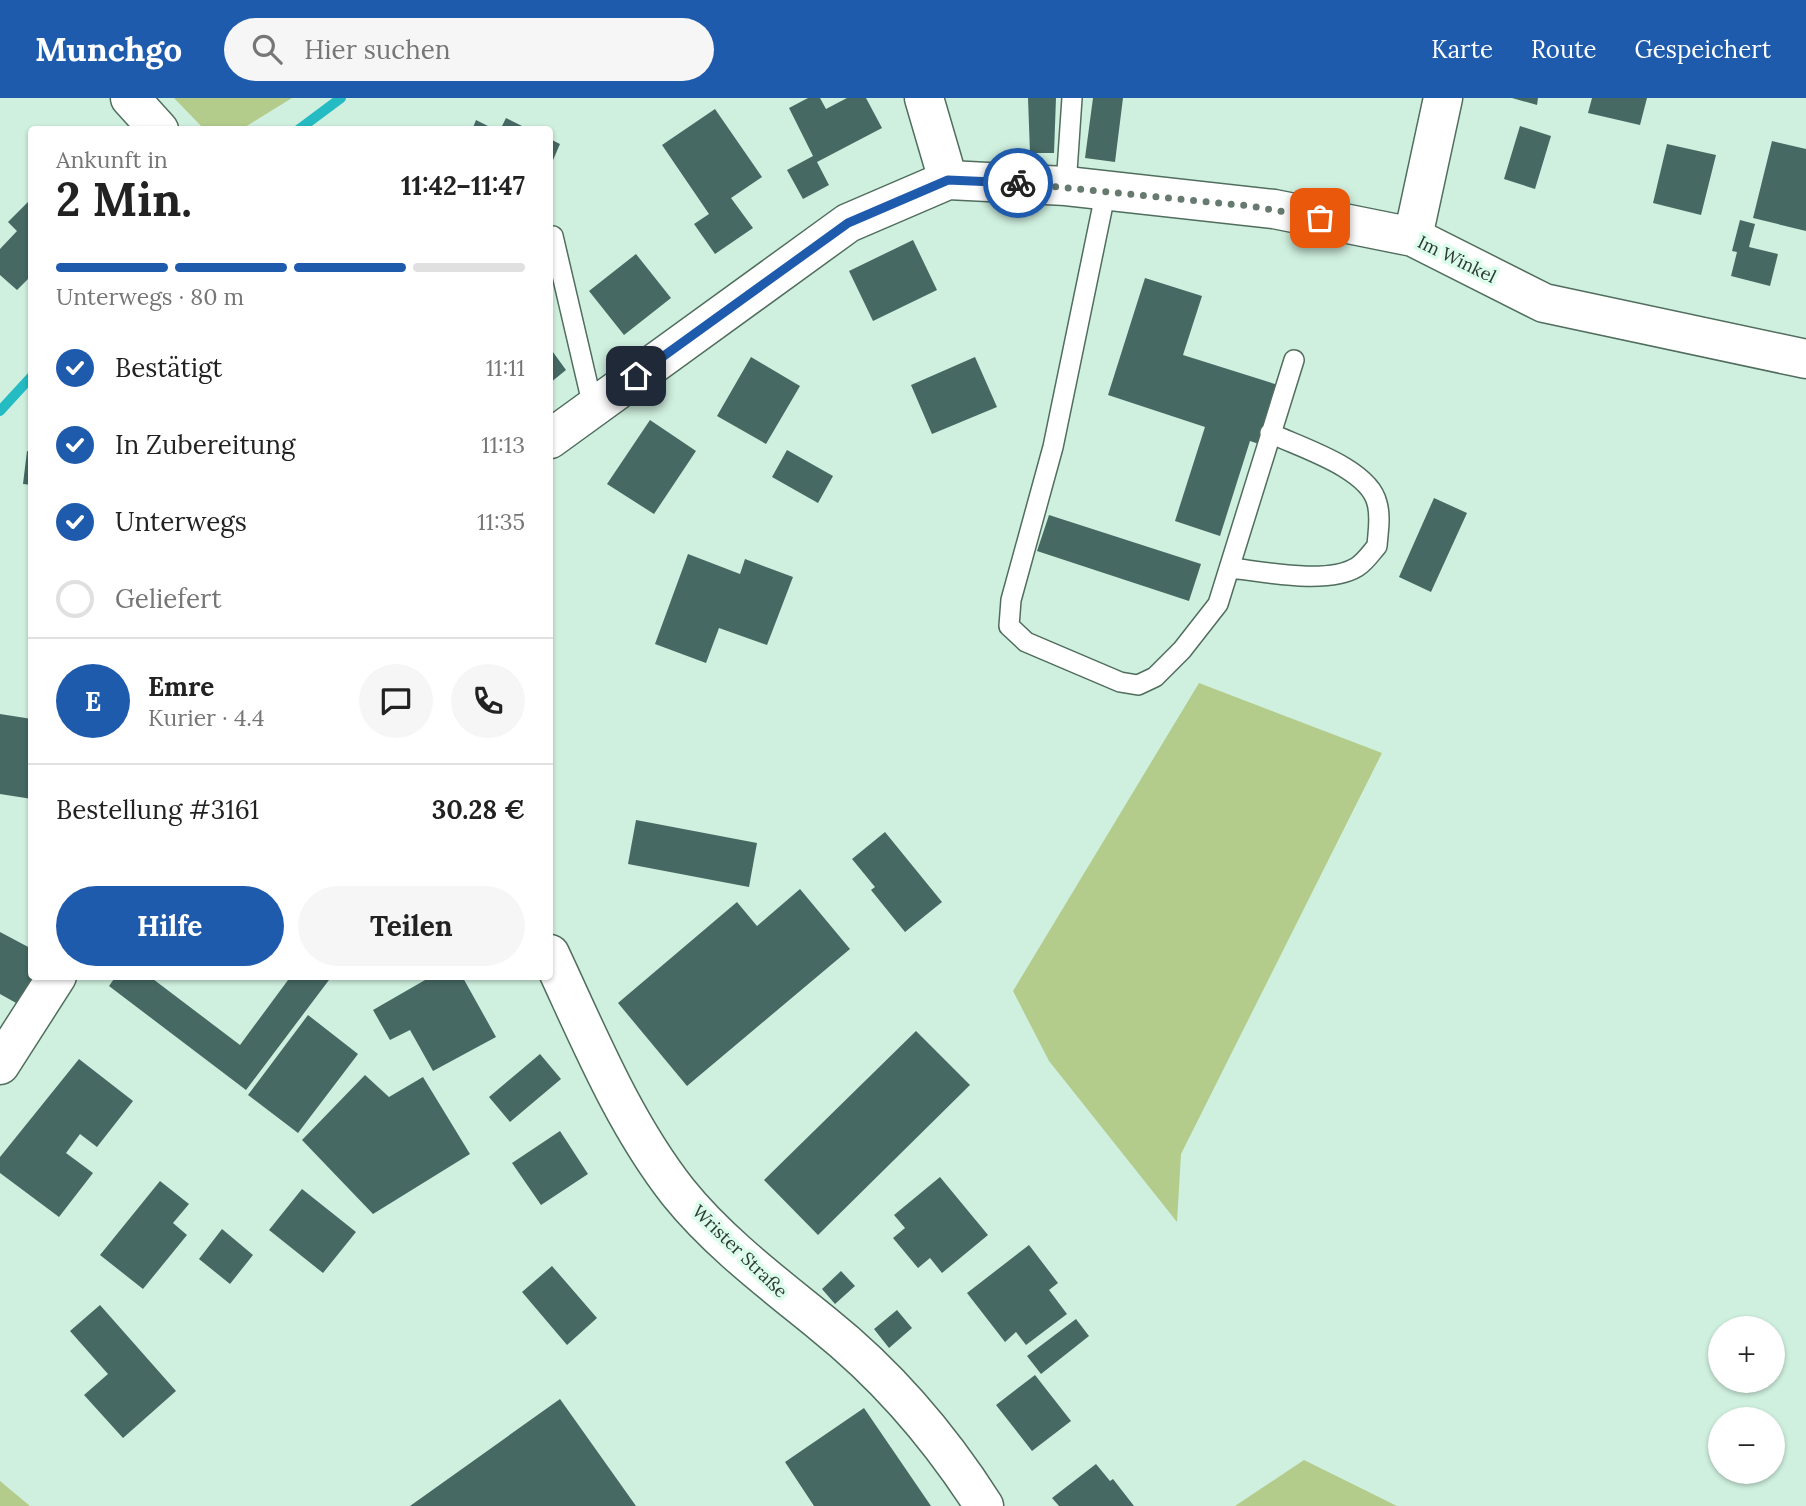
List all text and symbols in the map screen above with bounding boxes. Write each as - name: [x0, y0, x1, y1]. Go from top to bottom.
- search box: [224, 18, 714, 81]
- text: Munchgo: [35, 28, 182, 70]
- icon: search: [248, 30, 286, 68]
- text: Hier suchen: [304, 33, 451, 66]
- text: Karte: [1431, 34, 1493, 65]
- text: Route: [1531, 34, 1597, 65]
- text: Gespeichert: [1635, 34, 1771, 65]
- text: Ankunft in: [56, 145, 168, 174]
- courier: [983, 148, 1053, 218]
- icon: bike: [999, 164, 1037, 202]
- text: 11:42–11:47: [401, 169, 525, 202]
- text: 2 Min.: [56, 170, 192, 229]
- pin: [1290, 188, 1350, 248]
- icon: bag: [1301, 199, 1339, 237]
- street label: Im Winkel: [1414, 230, 1500, 288]
- text: Unterwegs · 80 m: [56, 282, 244, 311]
- pin: [606, 346, 666, 406]
- icon: check: [56, 349, 94, 387]
- text: Bestätigt: [115, 351, 222, 384]
- text: 11:11: [486, 353, 525, 382]
- icon: home: [617, 357, 655, 395]
- icon: check: [56, 426, 94, 464]
- text: In Zubereitung: [115, 428, 295, 461]
- text: 11:13: [481, 430, 525, 459]
- icon: check: [56, 503, 94, 541]
- text: Unterwegs: [115, 505, 247, 538]
- text: 11:35: [477, 507, 525, 536]
- text: Geliefert: [115, 582, 222, 615]
- button: chat: [359, 664, 433, 738]
- button: phone: [451, 664, 525, 738]
- text: Emre: [148, 670, 214, 703]
- text: E: [85, 685, 101, 718]
- text: Kurier · 4.4: [148, 703, 265, 732]
- text: Bestellung #3161: [56, 793, 259, 826]
- text: 30.28 €: [432, 793, 525, 826]
- button: Hilfe: [56, 886, 284, 966]
- button: Teilen: [298, 886, 525, 966]
- street label: Wrister Straße: [687, 1200, 793, 1302]
- map controls: [1708, 1316, 1785, 1484]
- button: +: [1708, 1316, 1785, 1393]
- button: −: [1708, 1407, 1785, 1484]

